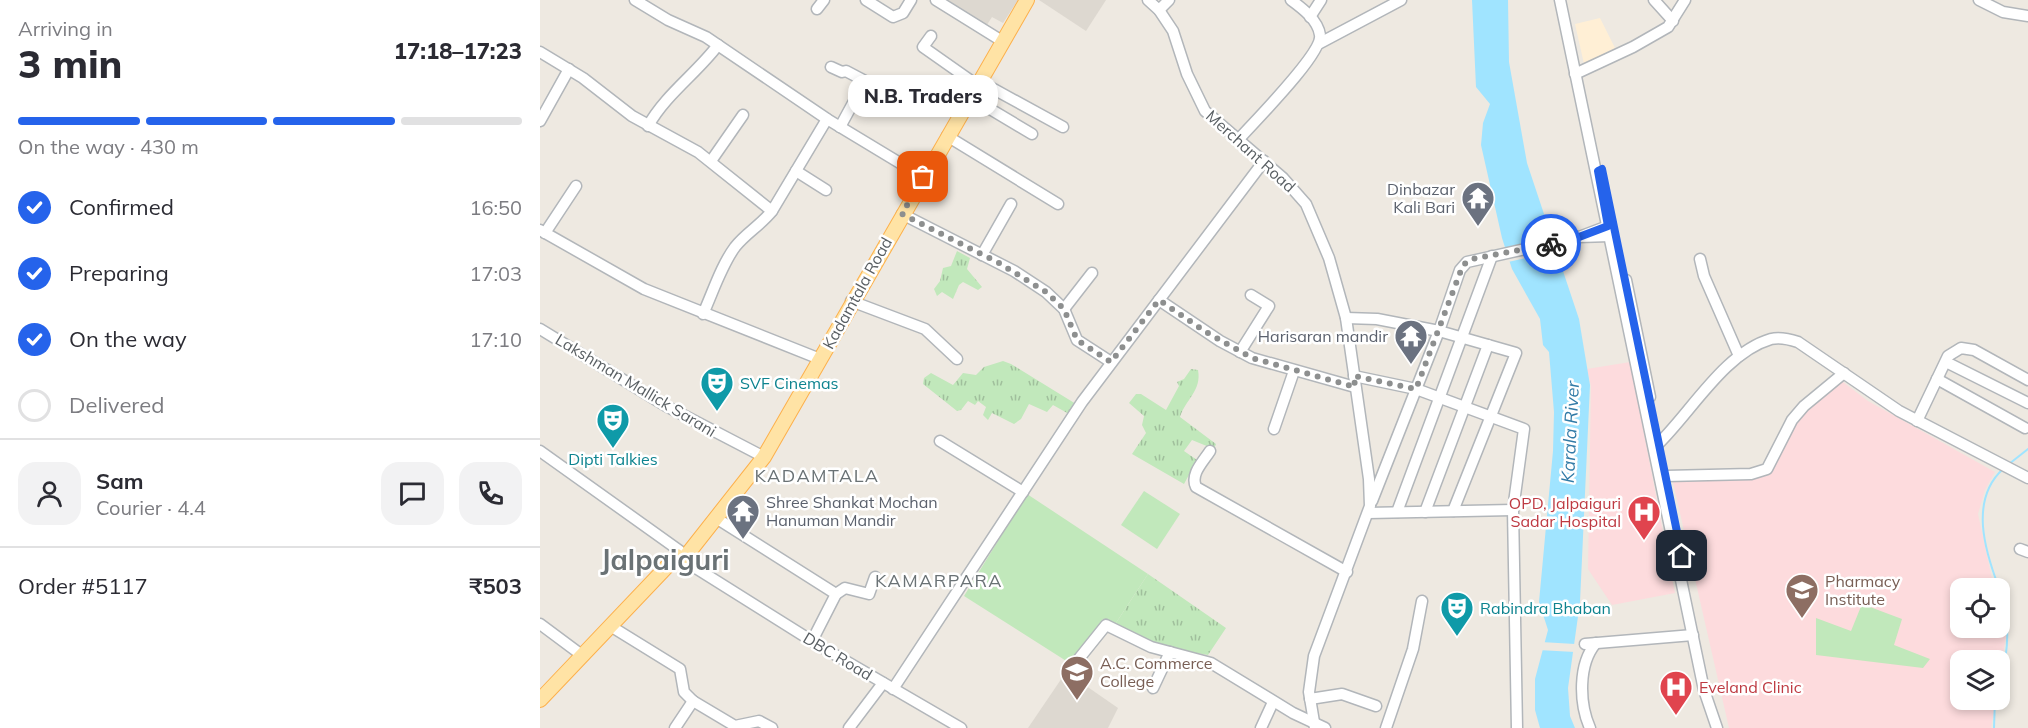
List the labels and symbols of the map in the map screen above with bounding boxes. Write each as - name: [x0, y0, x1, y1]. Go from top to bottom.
- callout: N.B. Traders: [848, 75, 998, 117]
- street label: Merchant Road: [1202, 106, 1300, 196]
- pin: [897, 151, 948, 202]
- place label: Dinbazar Kali Bari: [1387, 179, 1455, 217]
- temple icon: Dinbazar Kali Bari: [1460, 180, 1496, 227]
- courier: [1521, 214, 1581, 274]
- street label: Kadamtala Road: [818, 233, 896, 353]
- temple icon: Harisaran mandir: [1393, 318, 1429, 365]
- place label: Harisaran mandir: [1258, 326, 1388, 346]
- street label: Lakshman Mallick Sarani: [552, 329, 720, 441]
- theatre icon: SVF Cinemas: [699, 365, 735, 412]
- place label: SVF Cinemas: [740, 373, 839, 393]
- water label: Karala River: [1556, 379, 1584, 483]
- theatre icon: Dipti Talkies: [595, 402, 631, 449]
- place label: Dipti Talkies: [568, 449, 658, 469]
- district label: KADAMTALA: [755, 464, 879, 487]
- place label: Shree Shankat Mochan Hanuman Mandir: [766, 492, 938, 530]
- temple icon: Shree Shankat Mochan Hanuman Mandir: [725, 493, 761, 540]
- place label: OPD, Jalpaiguri Sadar Hospital: [1509, 493, 1621, 531]
- hospital icon: OPD, Jalpaiguri Sadar Hospital: [1626, 494, 1662, 541]
- pin: [1656, 530, 1707, 581]
- district label: Jalpaiguri: [600, 542, 730, 577]
- district label: KAMARPARA: [875, 569, 1003, 592]
- place label: Pharmacy Institute: [1825, 571, 1901, 609]
- school or university icon: Pharmacy Institute: [1784, 572, 1820, 619]
- theatre icon: Rabindra Bhaban: [1439, 590, 1475, 637]
- place label: Rabindra Bhaban: [1480, 598, 1611, 618]
- street label: DBC Road: [800, 628, 876, 684]
- place label: A.C. Commerce College: [1100, 653, 1213, 691]
- school or university icon: A.C. Commerce College: [1059, 654, 1095, 701]
- hospital icon: Eveland Clinic: [1658, 669, 1694, 716]
- place label: Eveland Clinic: [1699, 677, 1802, 697]

